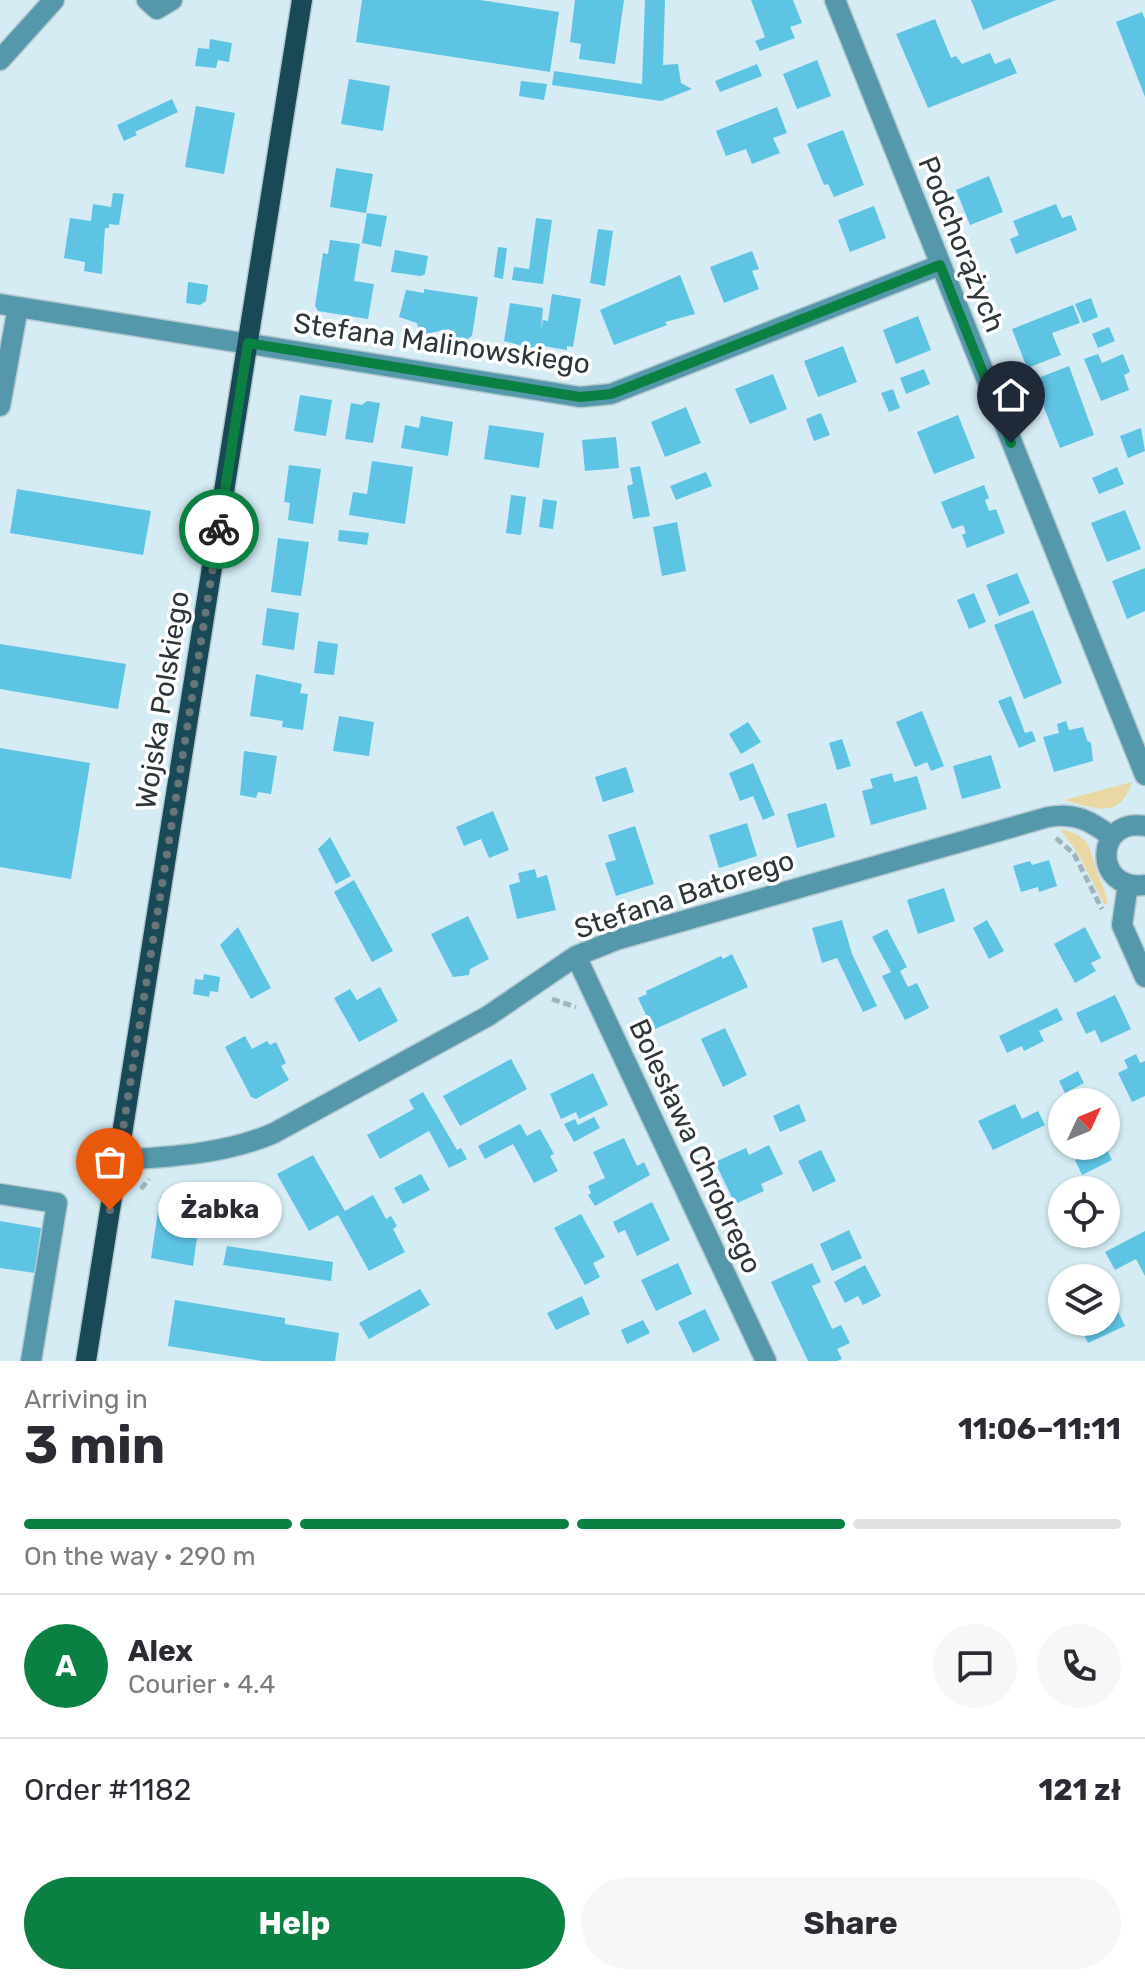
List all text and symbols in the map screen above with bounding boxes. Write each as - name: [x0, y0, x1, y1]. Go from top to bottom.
- street label: Podchorążych: [911, 151, 1012, 337]
- street label: Stefana Malinowskiego: [291, 306, 592, 381]
- pin: [977, 361, 1045, 443]
- icon: home: [989, 373, 1033, 417]
- courier: [179, 489, 259, 569]
- icon: bike: [197, 507, 241, 551]
- street label: Wojska Polskiego: [129, 589, 196, 812]
- street label: Stefana Batorego: [570, 843, 798, 946]
- street label: Bolesława Chrobrego: [622, 1014, 769, 1279]
- north arrow: [1048, 1088, 1120, 1160]
- map controls: [1048, 1088, 1120, 1336]
- pin: [76, 1128, 144, 1210]
- icon: bag: [88, 1140, 132, 1184]
- button: locate: [1048, 1176, 1120, 1248]
- callout: Żabka: [158, 1182, 282, 1238]
- text: Żabka: [181, 1194, 259, 1225]
- button: layers: [1048, 1264, 1120, 1336]
- text: Arriving in: [24, 1384, 148, 1415]
- text: 11:06–11:11: [958, 1411, 1121, 1447]
- text: 3 min: [24, 1414, 165, 1476]
- text: On the way · 290 m: [24, 1541, 256, 1572]
- button: chat: [933, 1624, 1017, 1708]
- button: phone: [1037, 1624, 1121, 1708]
- text: Alex: [128, 1633, 193, 1669]
- text: A: [55, 1648, 77, 1684]
- text: Courier · 4.4: [128, 1669, 275, 1700]
- text: Order #1182: [24, 1772, 191, 1808]
- text: 121 zł: [1038, 1772, 1121, 1808]
- button: Help: [24, 1877, 565, 1969]
- button: Share: [581, 1877, 1121, 1969]

